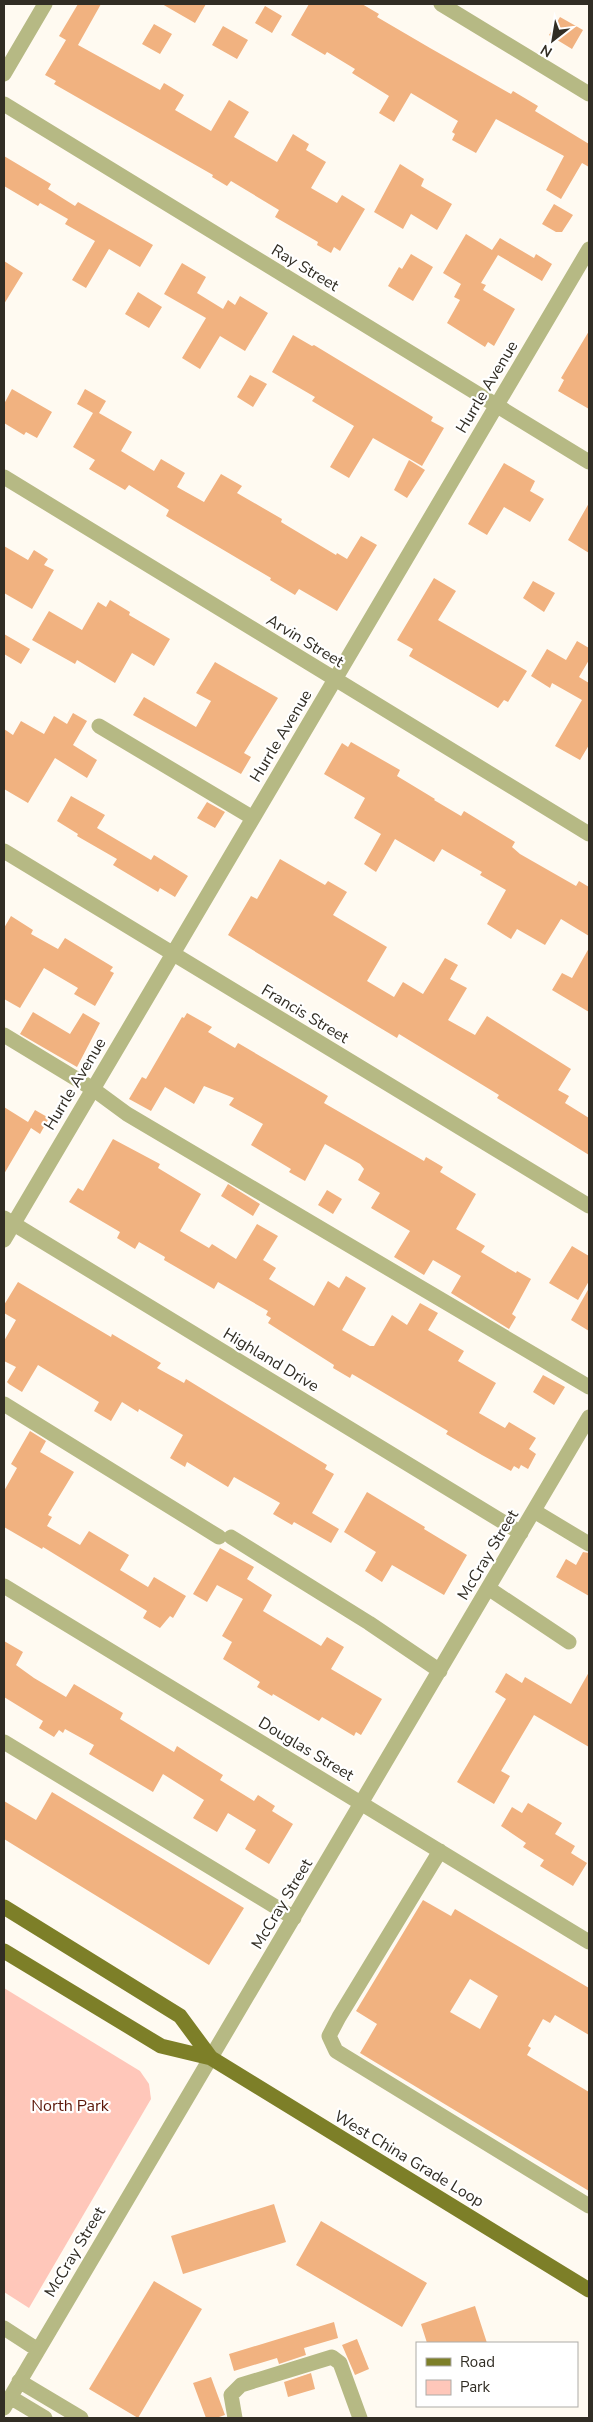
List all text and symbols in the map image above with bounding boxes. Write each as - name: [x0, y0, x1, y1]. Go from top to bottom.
- north arrow: [528, 15, 578, 65]
- text: N: [537, 40, 556, 62]
- street label: Ray Street: [267, 239, 343, 297]
- street label: Hurrle Avenue: [451, 337, 523, 437]
- street label: Arvin Street: [262, 609, 348, 673]
- street label: Hurrle Avenue: [245, 686, 317, 786]
- street label: Francis Street: [257, 979, 353, 1049]
- street label: Hurrle Avenue: [39, 1034, 111, 1134]
- street label: Highland Drive: [219, 1323, 323, 1397]
- street label: McCray Street: [452, 1505, 524, 1604]
- street label: Douglas Street: [254, 1712, 358, 1786]
- street label: McCray Street: [246, 1854, 318, 1953]
- park label: North Park: [31, 2095, 110, 2117]
- street label: West China Grade Loop: [330, 2105, 488, 2213]
- street label: McCray Street: [39, 2202, 111, 2301]
- legend: [416, 2342, 578, 2407]
- text: Road: [460, 2352, 495, 2372]
- text: Park: [460, 2377, 490, 2397]

